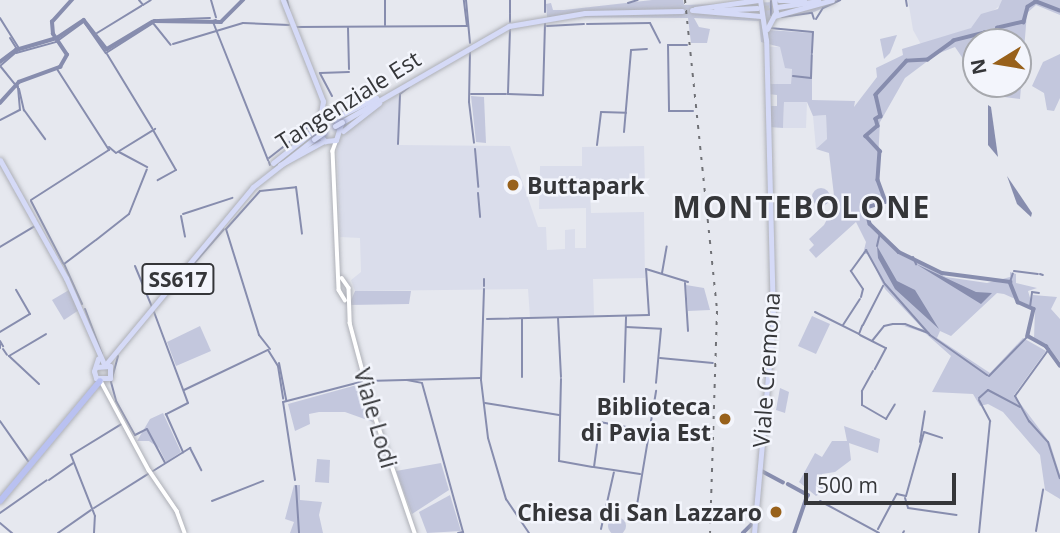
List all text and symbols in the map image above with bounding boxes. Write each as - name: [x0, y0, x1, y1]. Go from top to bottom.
- north arrow: [962, 28, 1032, 98]
- street label: Tangenziale Est: [271, 45, 425, 155]
- text: N: [964, 57, 993, 77]
- place label: Buttapark: [527, 171, 645, 199]
- marker: Buttapark: [505, 177, 521, 193]
- district label: MONTEBOLONE: [674, 189, 930, 225]
- road number: SS617: [141, 262, 215, 296]
- street label: Viale Cremona: [747, 291, 785, 449]
- street label: Viale Lodi: [349, 365, 403, 471]
- place label: Biblioteca di Pavia Est: [581, 392, 711, 446]
- marker: Biblioteca di Pavia Est: [717, 411, 733, 427]
- scale bar: [808, 460, 960, 504]
- text: 500 m: [817, 471, 878, 499]
- place label: Chiesa di San Lazzaro: [517, 498, 762, 526]
- marker: Chiesa di San Lazzaro: [768, 504, 784, 520]

